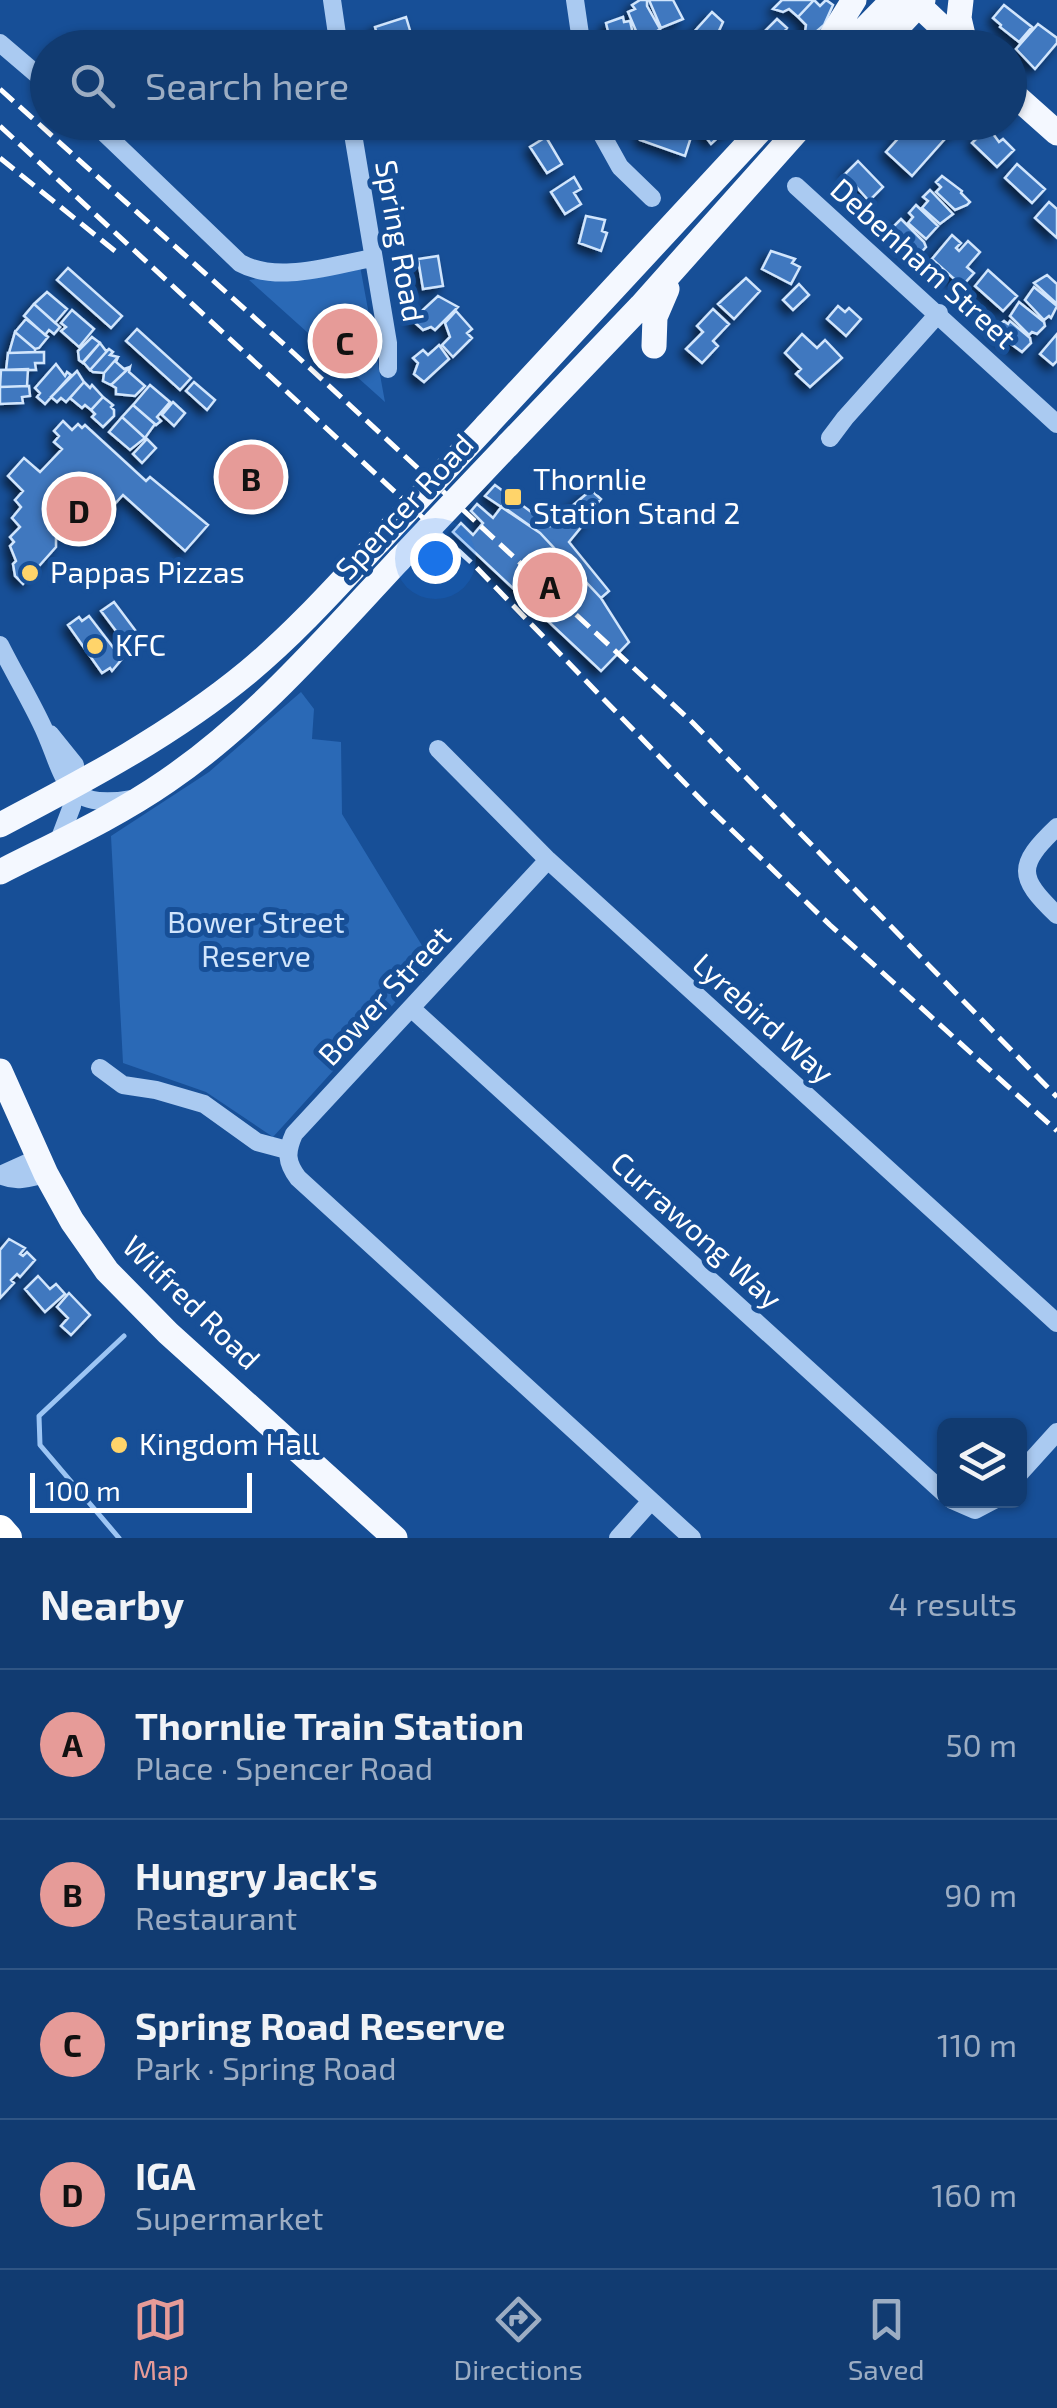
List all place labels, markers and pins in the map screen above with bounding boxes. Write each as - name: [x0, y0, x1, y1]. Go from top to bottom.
- pin: C: [312, 304, 378, 378]
- pin: B: [218, 440, 284, 514]
- place label: Thornlie Station Stand 2: [533, 460, 740, 530]
- pin: D: [46, 472, 112, 546]
- marker: Thornlie Station Stand 2: [502, 486, 524, 508]
- pin: A: [518, 548, 582, 622]
- place label: Pappas Pizzas: [50, 553, 245, 589]
- marker: Pappas Pizzas: [19, 562, 41, 584]
- place label: KFC: [115, 626, 166, 662]
- marker: KFC: [84, 635, 106, 657]
- place label: Kingdom Hall: [139, 1425, 320, 1461]
- marker: Kingdom Hall: [108, 1434, 130, 1456]

